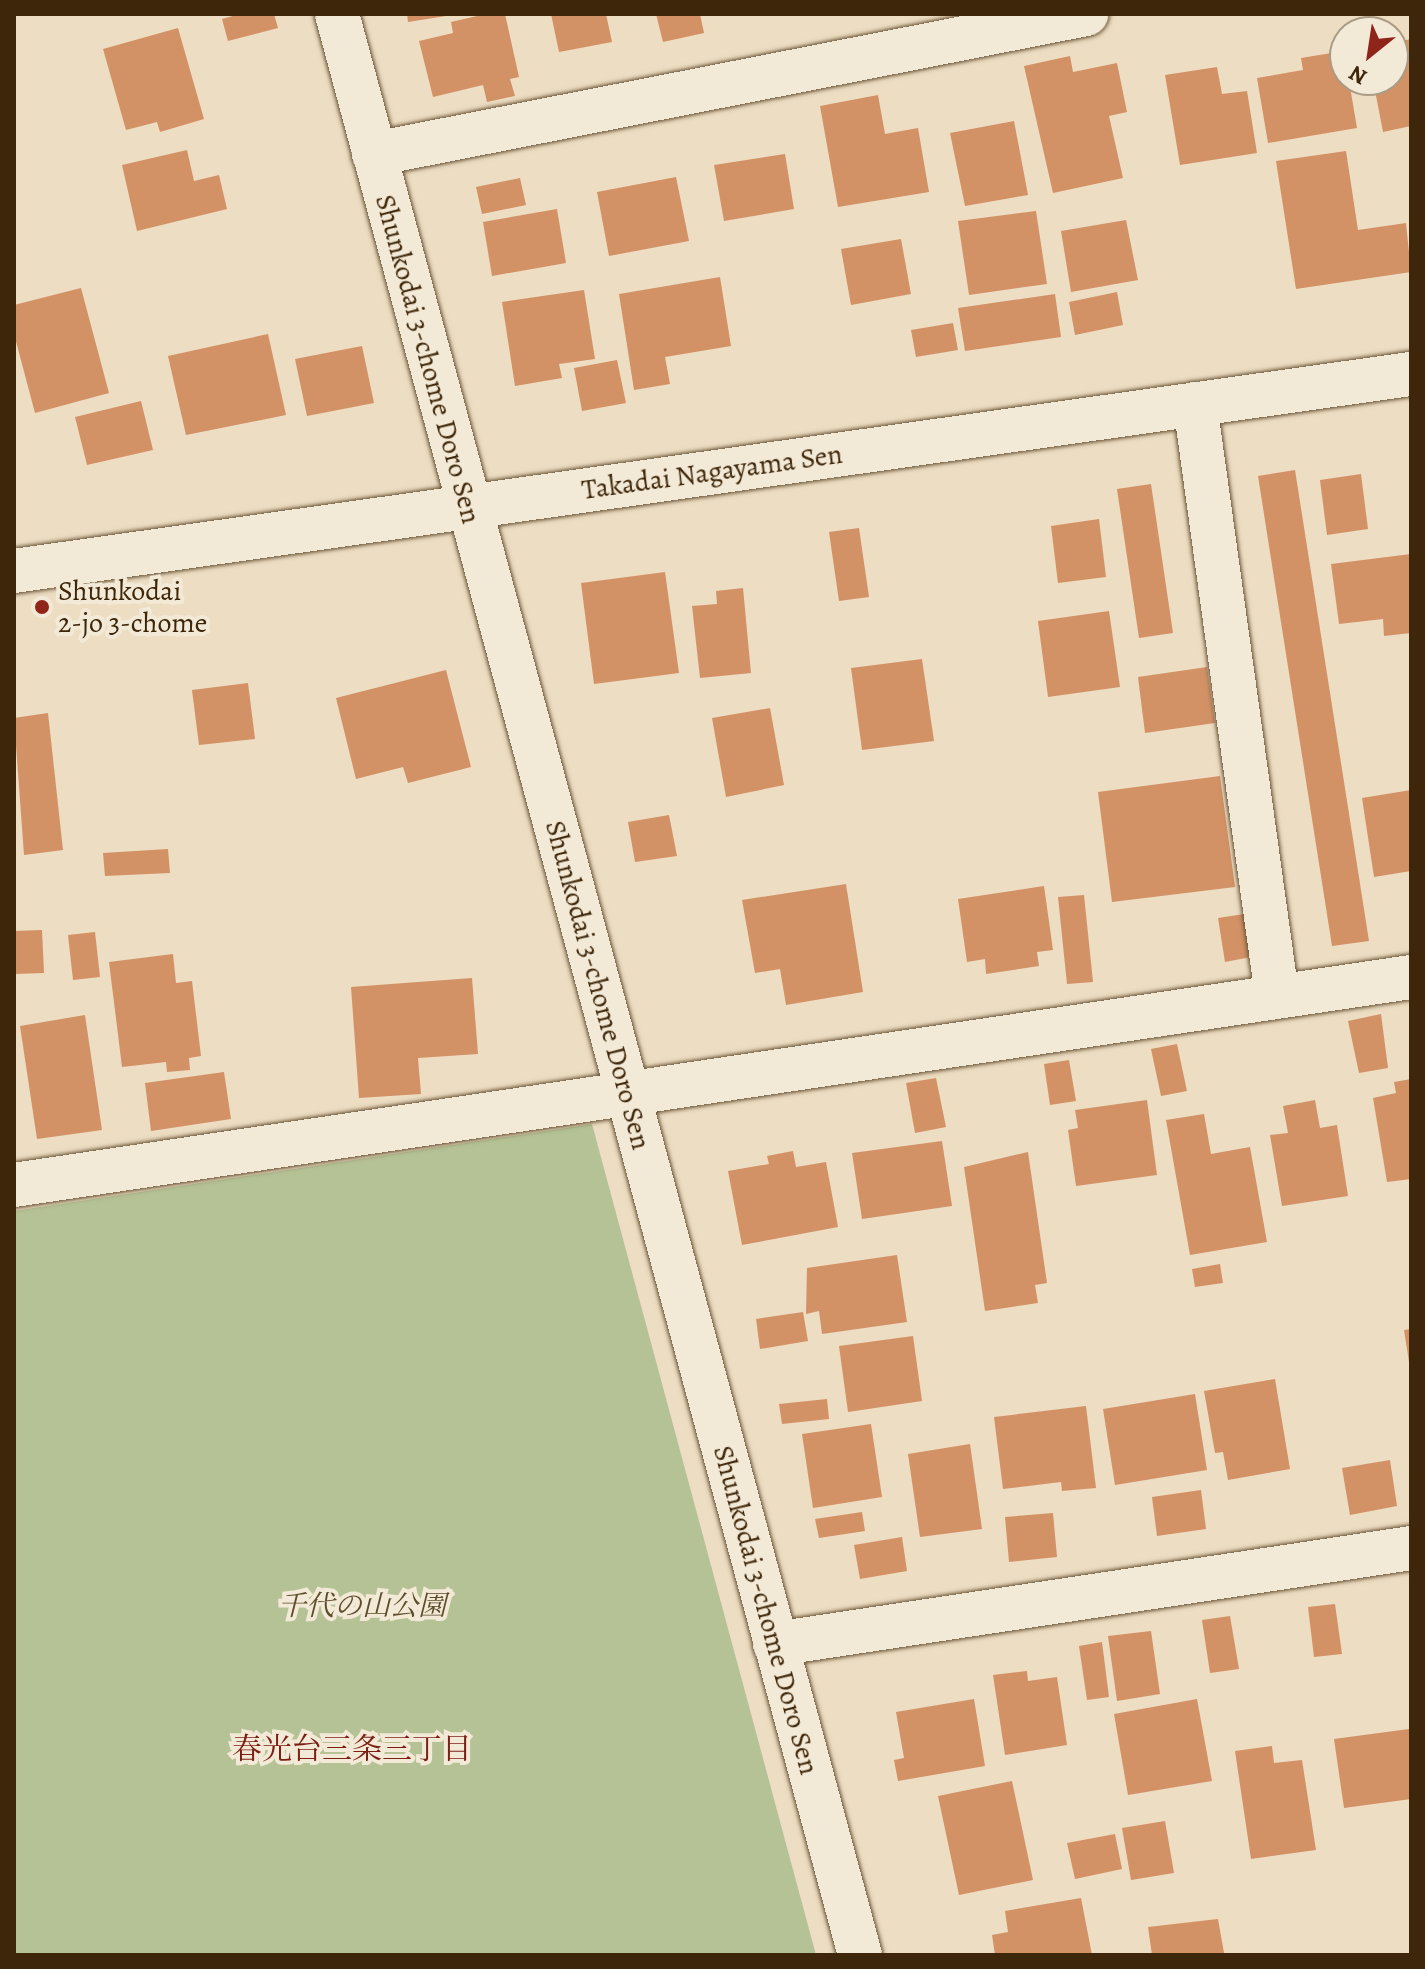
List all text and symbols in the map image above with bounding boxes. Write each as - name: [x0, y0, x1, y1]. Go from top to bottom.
- north arrow: [1329, 16, 1409, 96]
- text: N: [1344, 58, 1372, 92]
- street label: Shunkodai 3-chome Doro Sen: [368, 191, 488, 527]
- street label: Takadai Nagayama Sen: [580, 437, 844, 507]
- place label: Shunkodai 2-jo 3-chome: [58, 574, 207, 640]
- marker: Shunkodai 2-jo 3-chome: [33, 598, 51, 616]
- street label: Shunkodai 3-chome Doro Sen: [538, 817, 658, 1153]
- street label: Shunkodai 3-chome Doro Sen: [706, 1442, 826, 1778]
- park label: 千代の山公園: [278, 1589, 446, 1623]
- district label: 春光台三条三丁目: [232, 1731, 472, 1767]

